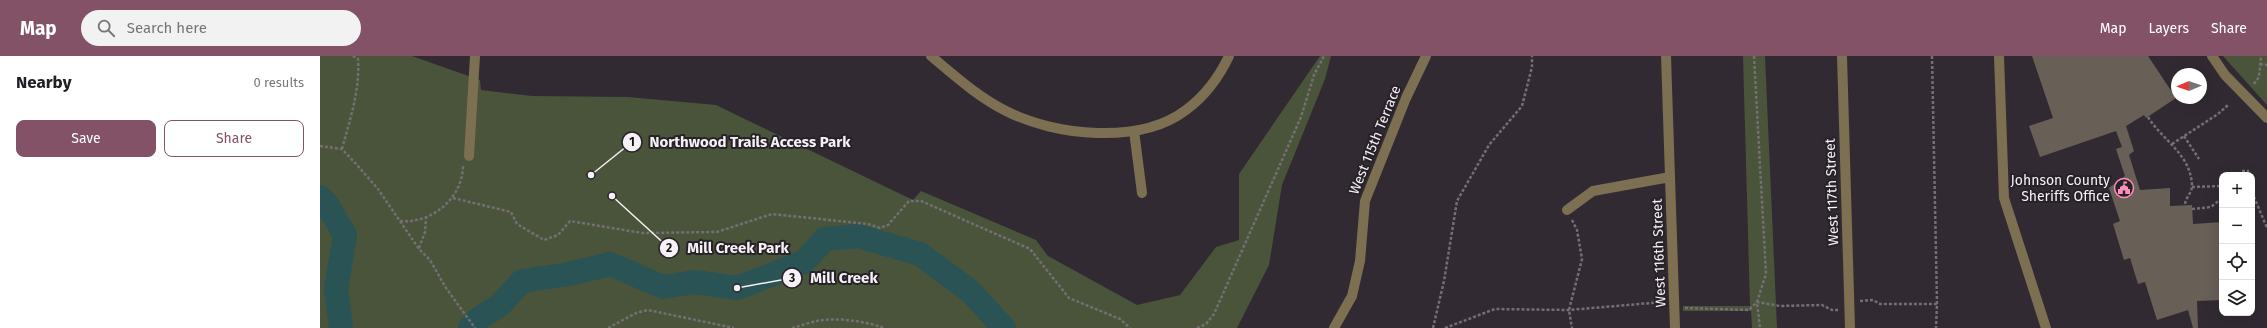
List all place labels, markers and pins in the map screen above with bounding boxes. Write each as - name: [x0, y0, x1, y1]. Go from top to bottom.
- callout: Northwood Trails Access Park: [622, 129, 859, 156]
- place label: Johnson County Sheriffs Office: [2011, 172, 2110, 205]
- public building icon: Johnson County Sheriffs Office: [2113, 177, 2135, 199]
- callout: Mill Creek Park: [659, 234, 796, 261]
- callout: Mill Creek: [782, 265, 886, 292]

